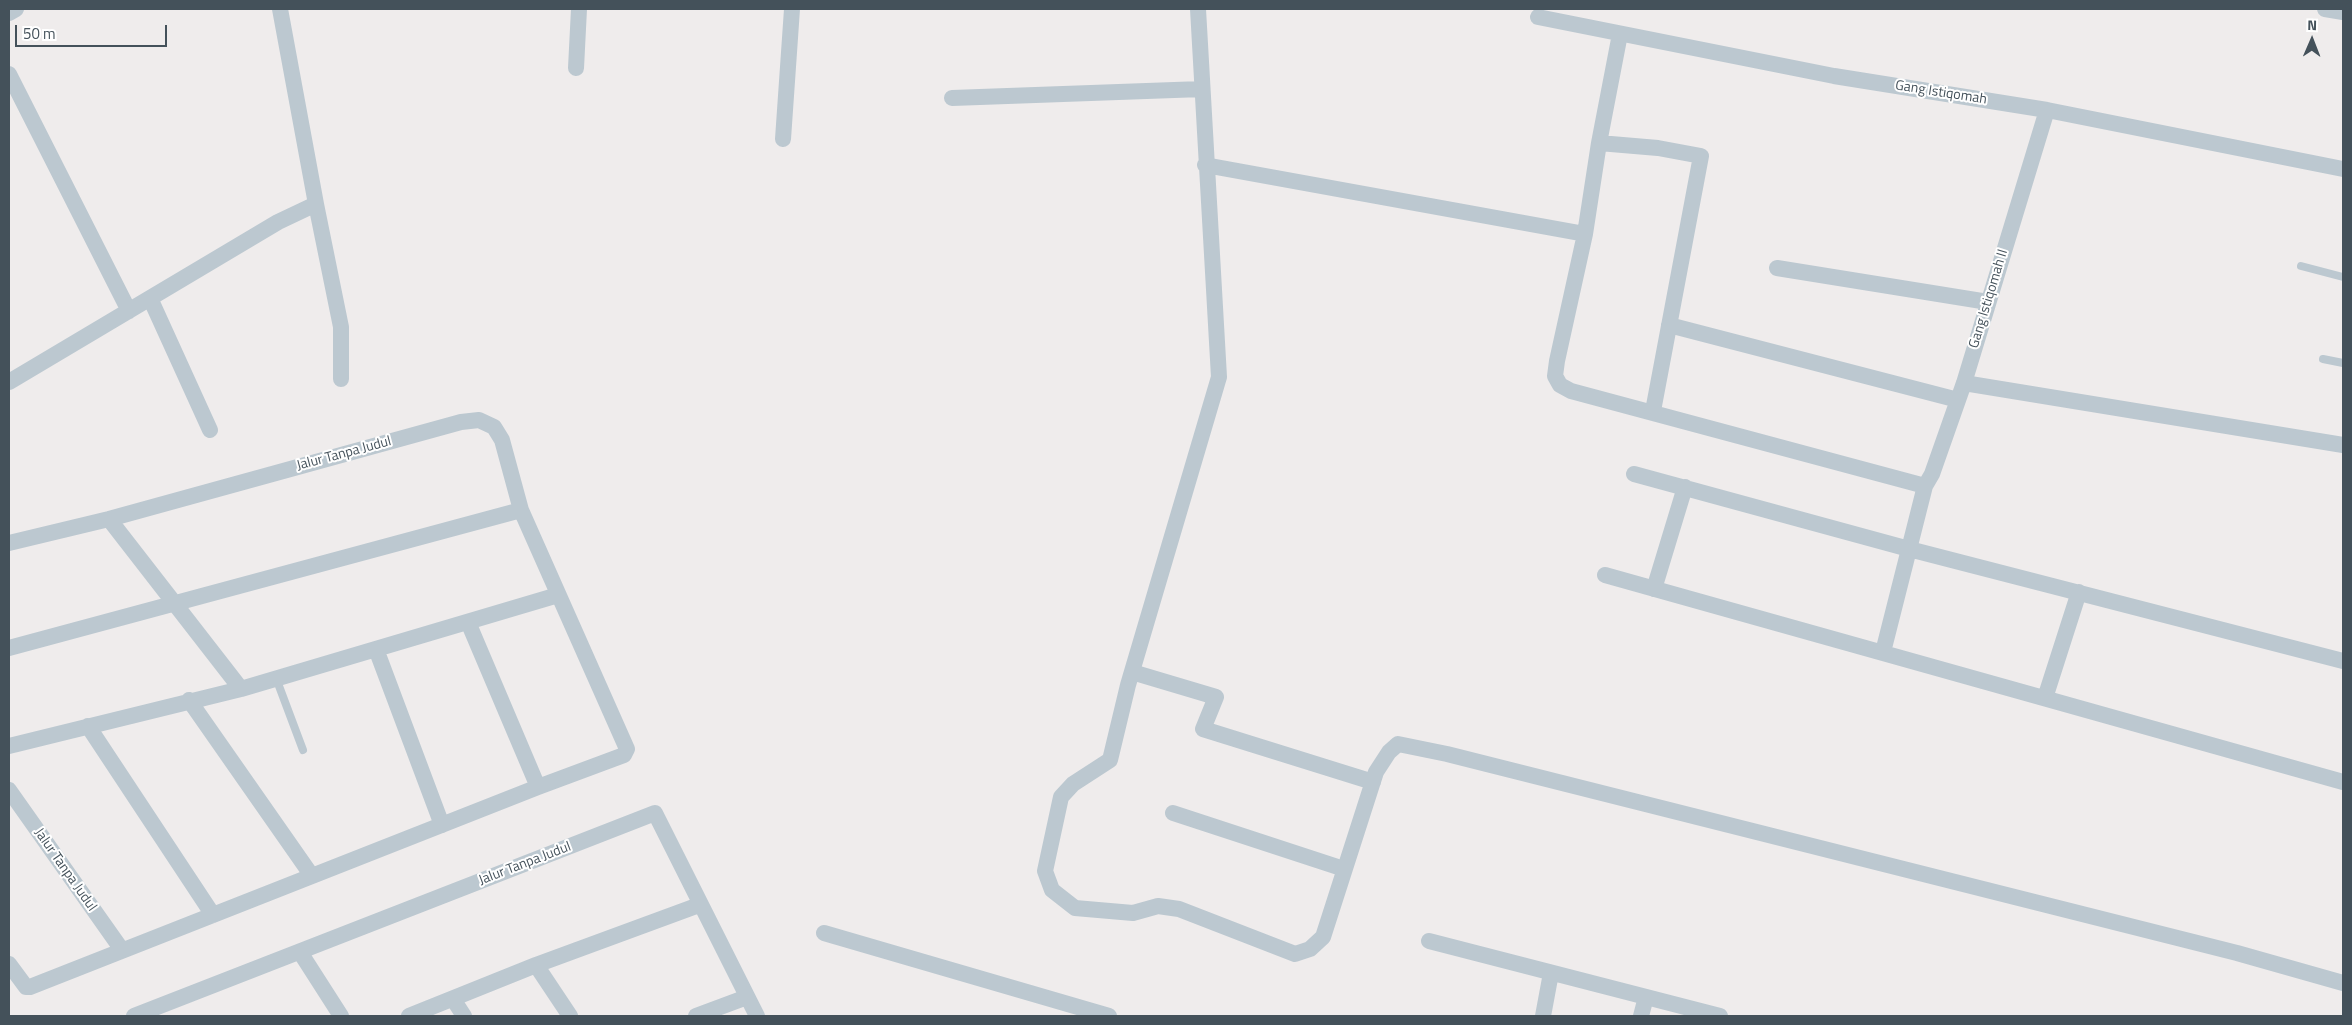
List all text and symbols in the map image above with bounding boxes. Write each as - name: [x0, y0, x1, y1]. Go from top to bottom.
- text: N: [2307, 14, 2317, 35]
- scale bar: [18, 15, 170, 47]
- north arrow: [2287, 15, 2337, 65]
- text: 50 m: [23, 22, 56, 45]
- street label: Gang Istiqomah: [1894, 77, 1988, 109]
- street label: Gang Istiqomah II: [1966, 248, 2012, 350]
- street label: Jalur Tanpa Judul: [295, 433, 393, 475]
- street label: Jalur Tanpa Judul: [30, 825, 100, 915]
- street label: Jalur Tanpa Judul: [477, 839, 573, 889]

